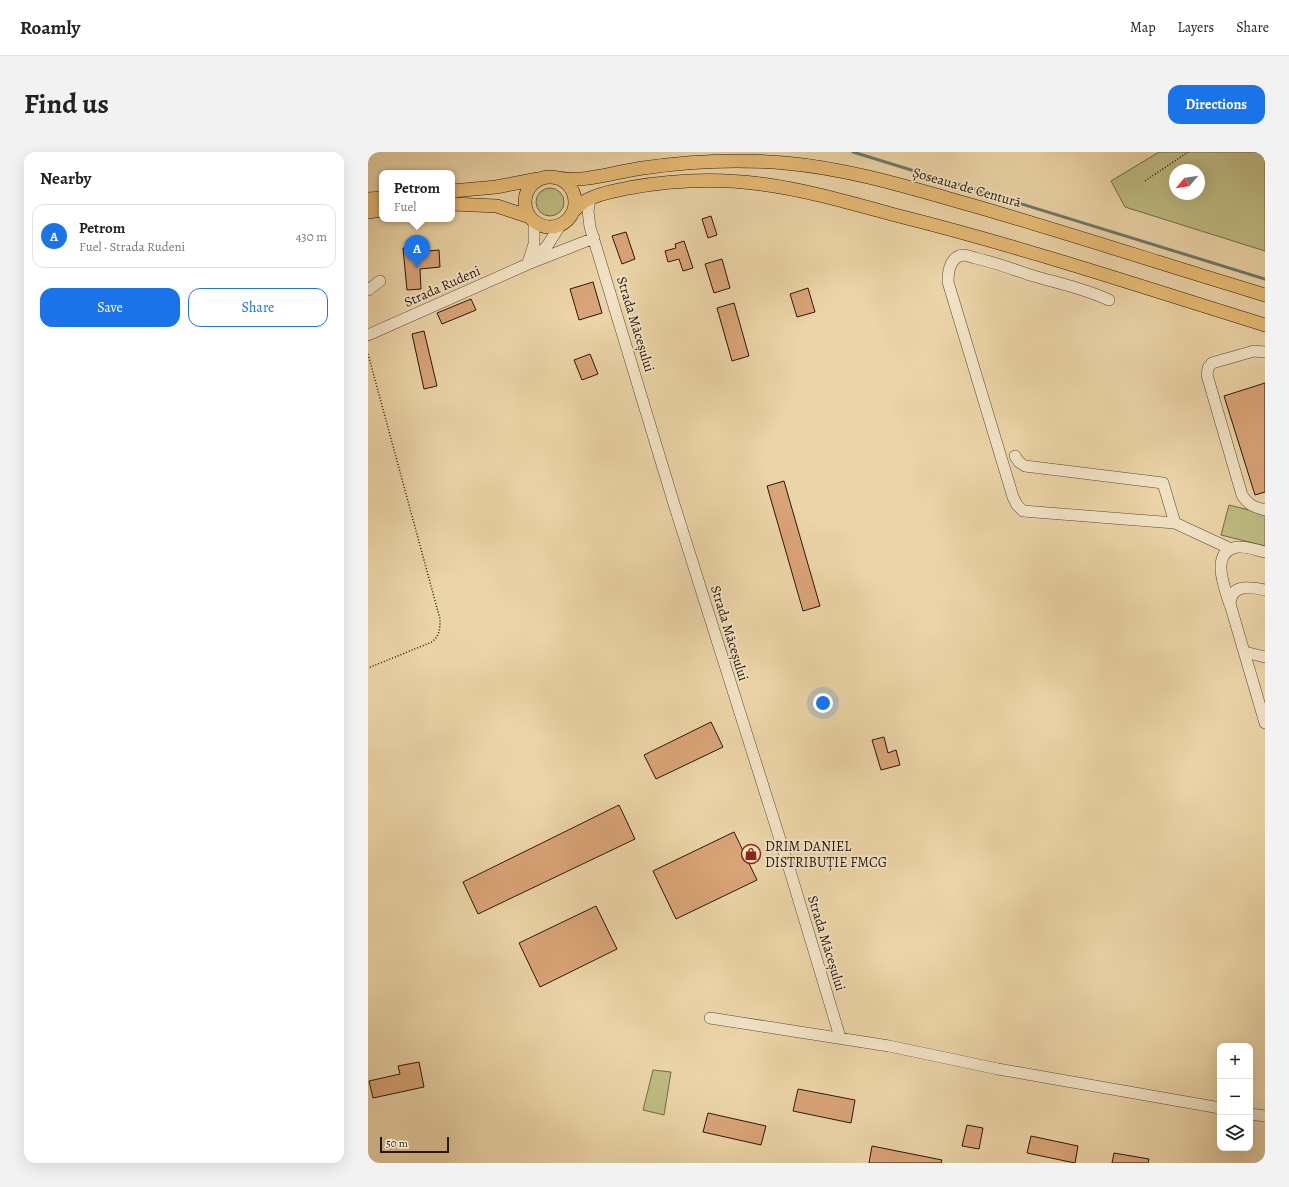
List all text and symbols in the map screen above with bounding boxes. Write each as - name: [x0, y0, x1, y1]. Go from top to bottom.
- text: Roamly: [20, 15, 80, 41]
- text: Map: [1130, 18, 1156, 37]
- text: Layers: [1178, 18, 1214, 37]
- text: Share: [1236, 18, 1269, 37]
- text: Find us: [24, 85, 109, 123]
- button: Directions: [1168, 85, 1265, 124]
- street label: Șoseaua de Centură: [910, 163, 1024, 212]
- north arrow: [1169, 164, 1205, 200]
- text: Nearby: [40, 167, 91, 190]
- popup: [379, 170, 455, 222]
- text: Petrom: [394, 178, 440, 198]
- text: Fuel: [394, 198, 417, 215]
- text: Petrom: [79, 218, 125, 238]
- text: A: [50, 228, 58, 245]
- text: 430 m: [295, 228, 327, 245]
- pin: A: [404, 235, 430, 268]
- text: Fuel · Strada Rudeni: [79, 238, 185, 255]
- street label: Strada Rudeni: [401, 261, 483, 312]
- street label: Strada Măceșului: [612, 274, 659, 374]
- button: Save: [40, 288, 180, 327]
- button: Share: [188, 288, 328, 327]
- street label: Strada Măceșului: [706, 583, 753, 683]
- your location: [813, 693, 833, 713]
- place label: DRIM DANIEL DISTRIBUȚIE FMCG: [765, 837, 887, 872]
- shop icon: DRIM DANIEL DISTRIBUȚIE FMCG: [740, 843, 762, 865]
- street label: Strada Măceșului: [803, 893, 850, 993]
- map controls: [1217, 1043, 1253, 1151]
- button: +: [1217, 1043, 1253, 1079]
- button: −: [1217, 1079, 1253, 1115]
- button: layers: [1217, 1115, 1253, 1151]
- scale bar: [380, 1135, 449, 1154]
- text: 50 m: [386, 1136, 408, 1151]

